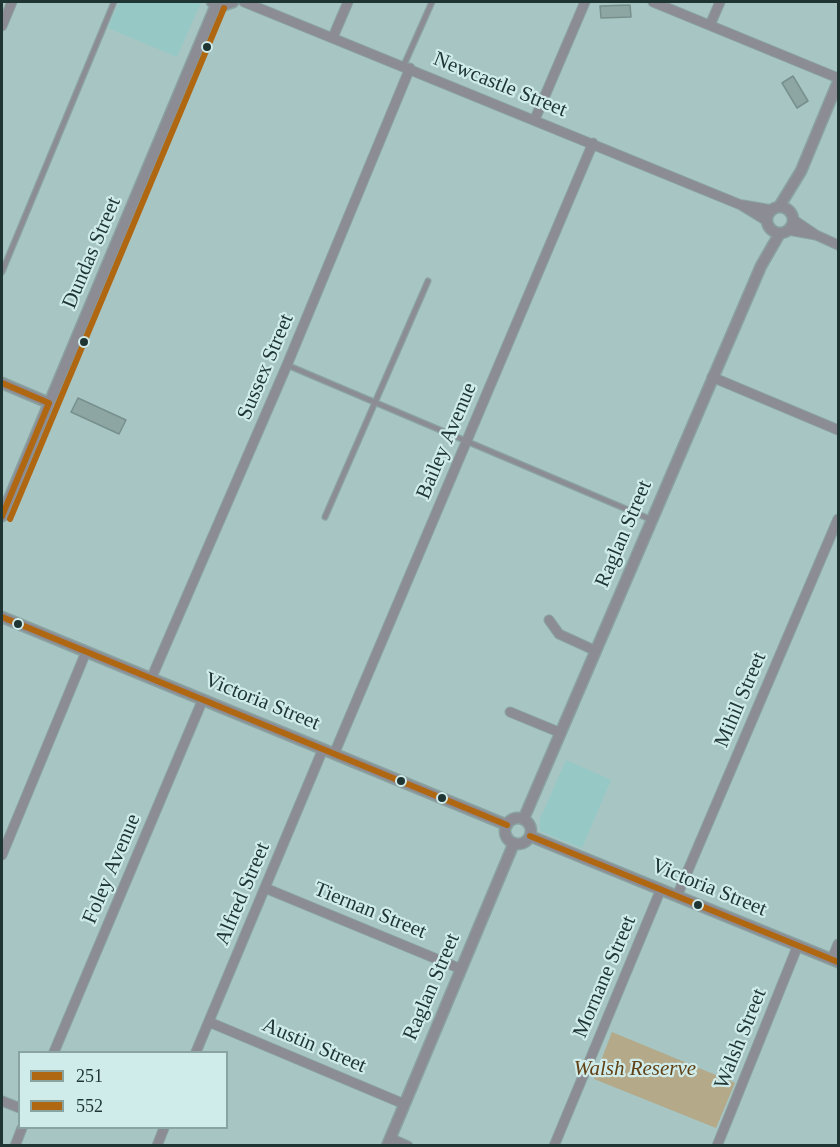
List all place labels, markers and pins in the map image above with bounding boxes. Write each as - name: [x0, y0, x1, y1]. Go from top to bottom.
- unlabelled marker: [201, 41, 213, 53]
- unlabelled marker: [78, 336, 90, 348]
- unlabelled marker: [12, 618, 24, 630]
- unlabelled marker: [395, 775, 407, 787]
- unlabelled marker: [436, 792, 448, 804]
- unlabelled marker: [692, 899, 704, 911]

